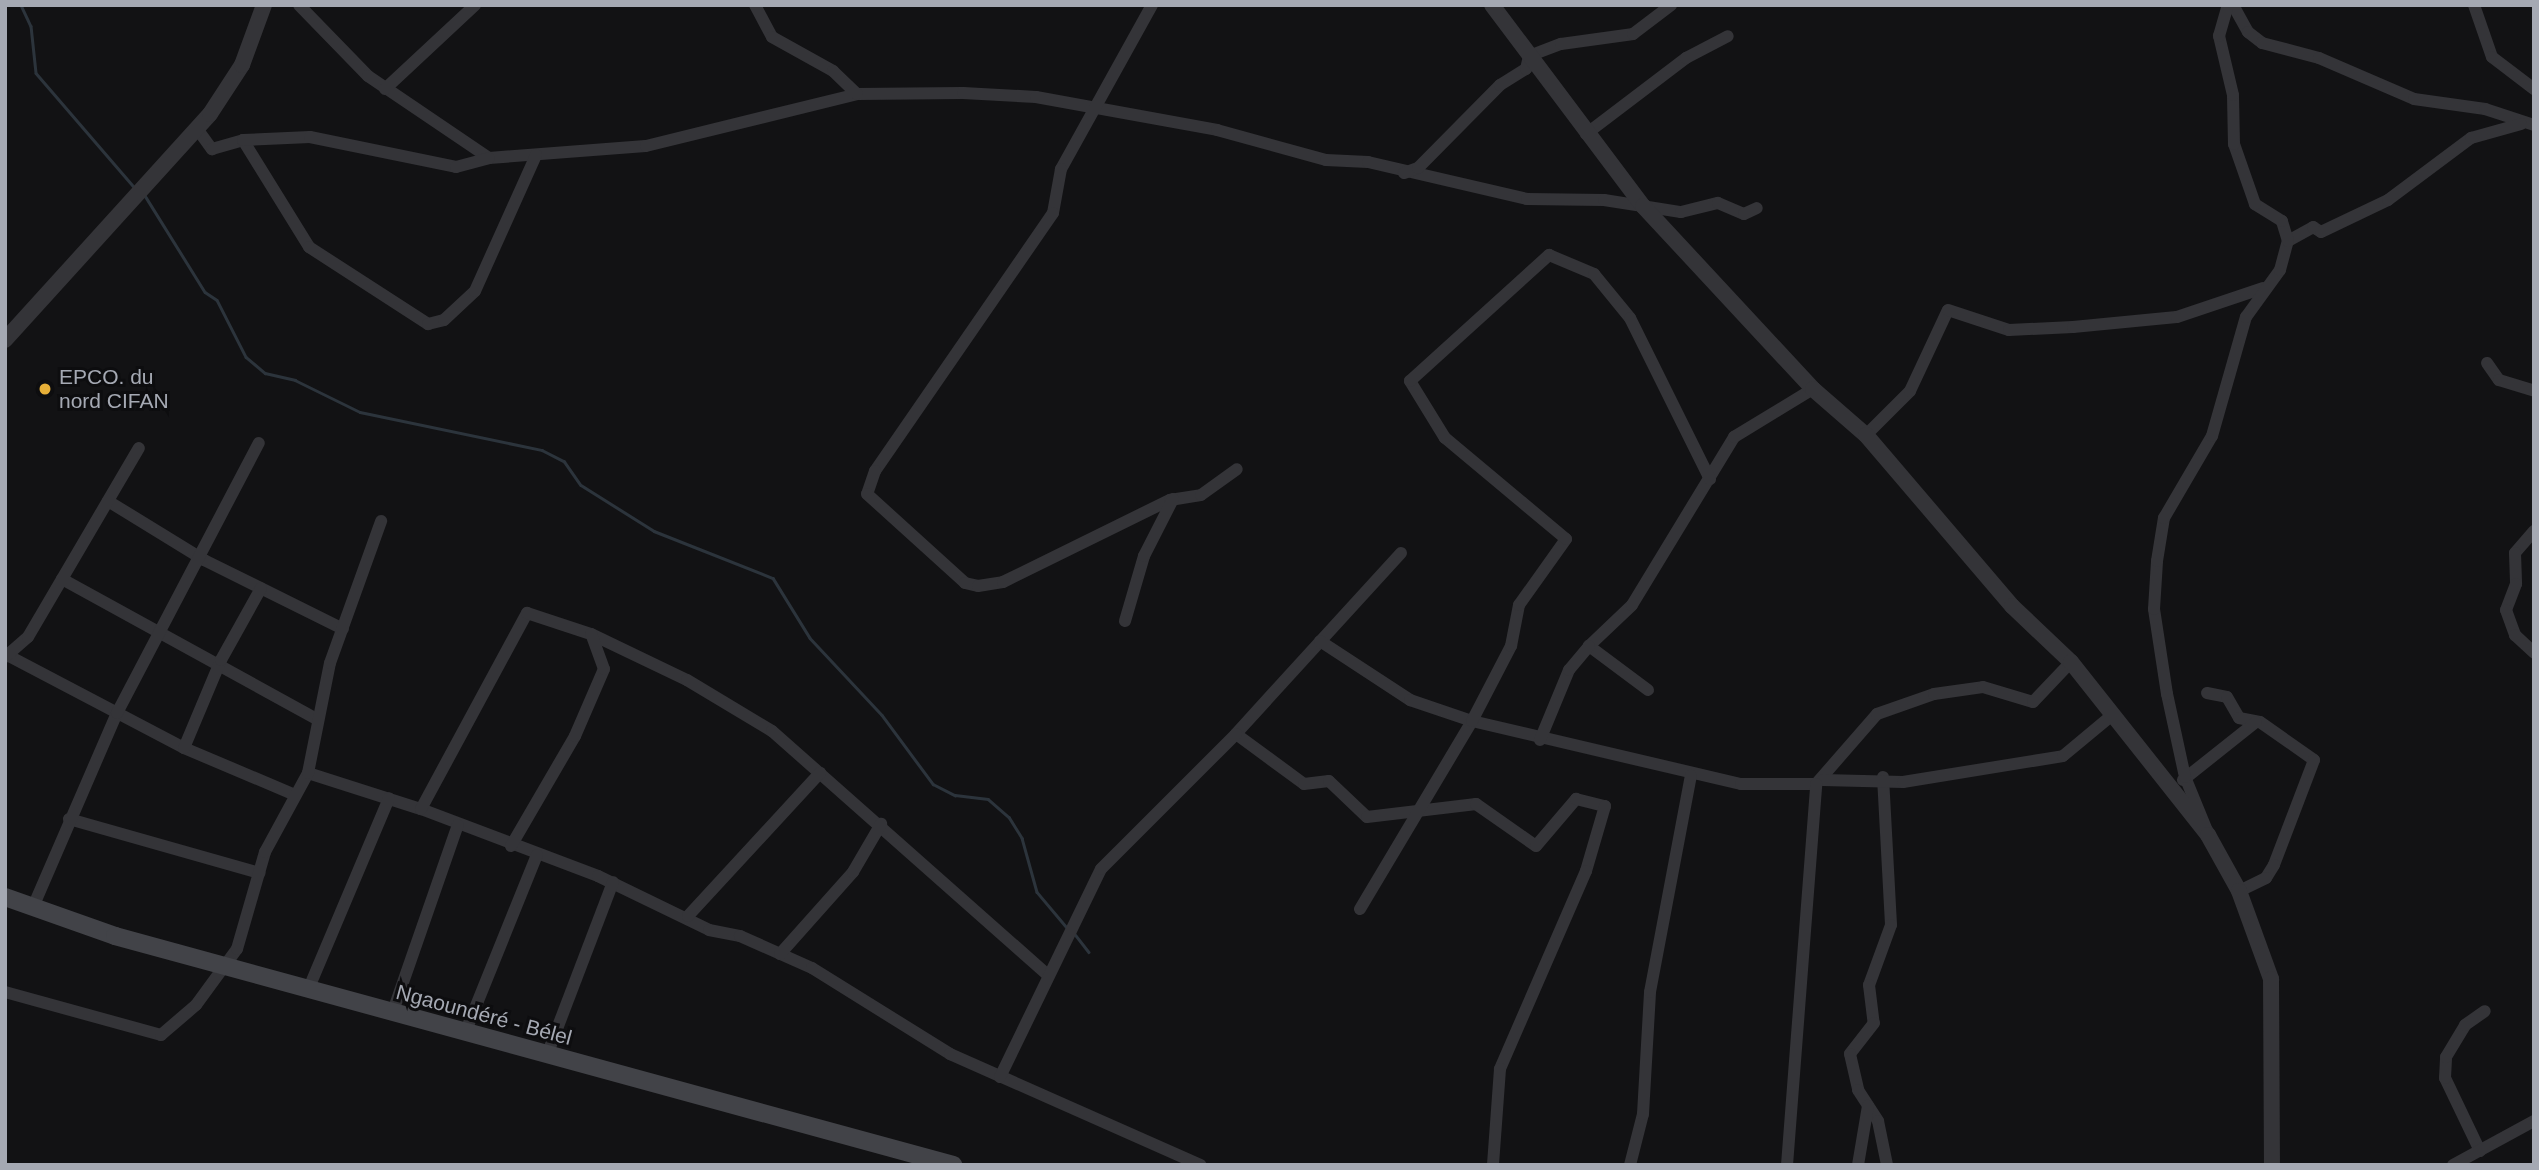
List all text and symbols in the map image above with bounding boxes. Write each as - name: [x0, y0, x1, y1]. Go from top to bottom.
- place label: EPCO. du nord CIFAN: [59, 364, 169, 414]
- marker: EPCO. du nord CIFAN: [37, 381, 53, 397]
- street label: Ngaoundéré - Bélel: [393, 979, 575, 1051]

